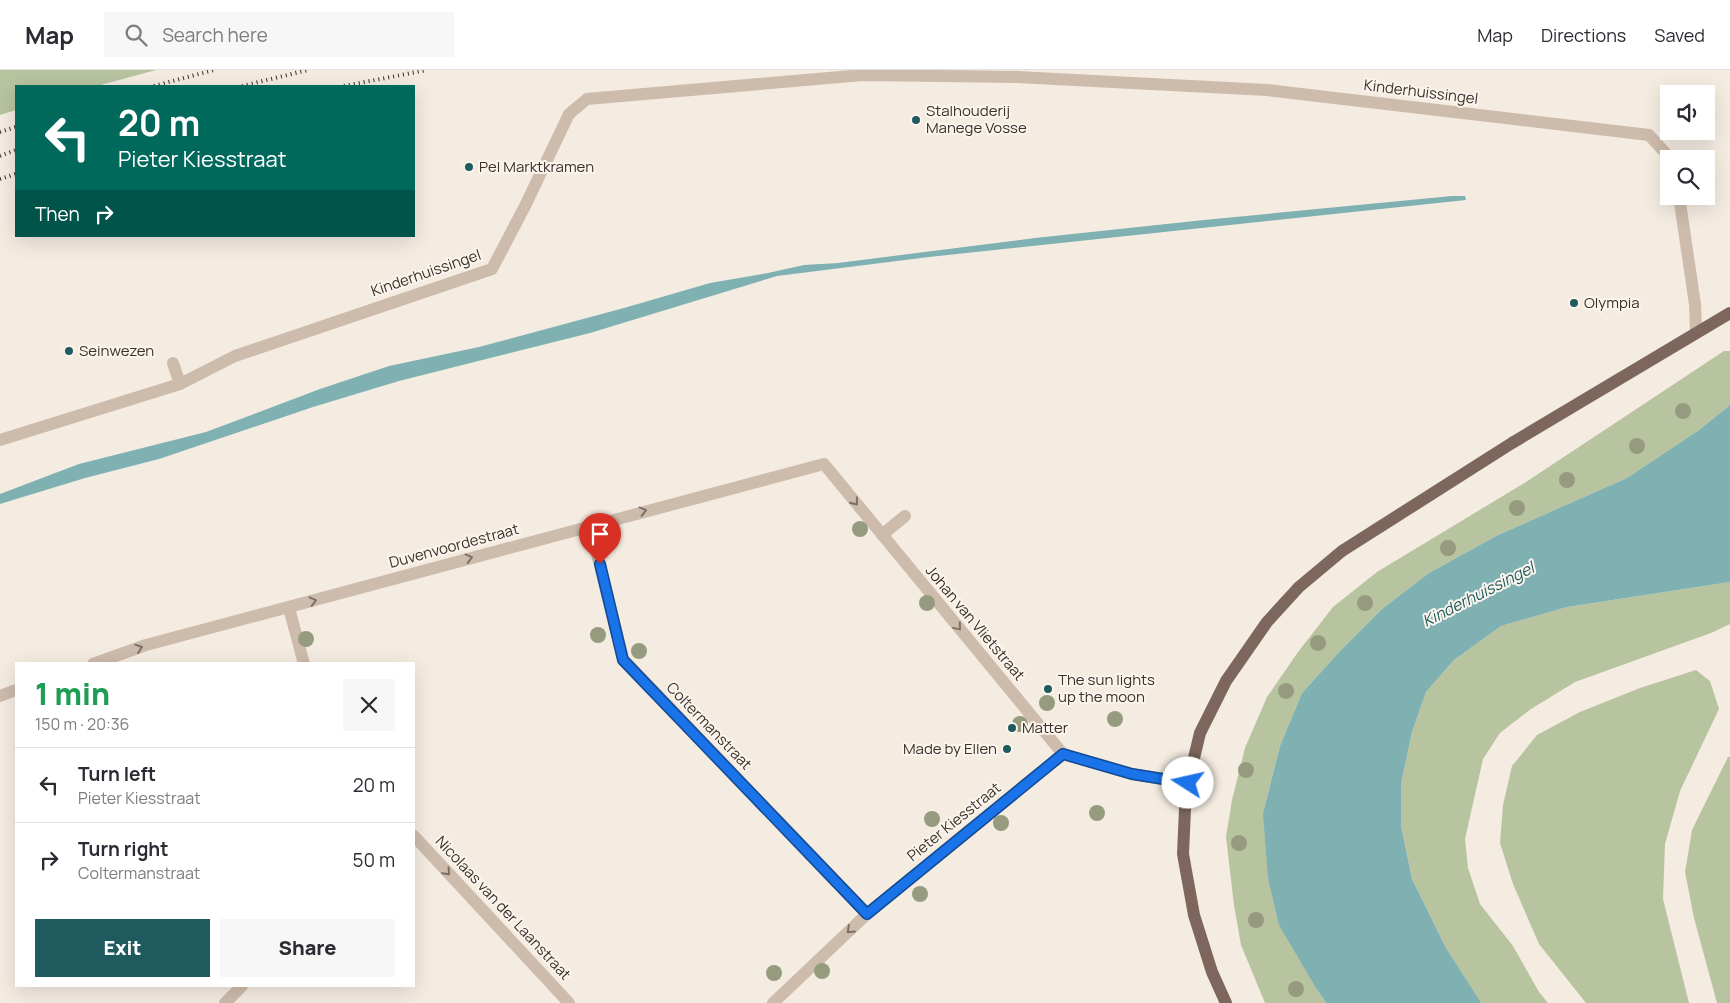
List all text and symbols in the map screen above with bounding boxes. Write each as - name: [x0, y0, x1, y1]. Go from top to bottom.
- search box: [104, 12, 454, 57]
- text: Map: [25, 18, 74, 51]
- icon: search: [122, 21, 150, 49]
- text: Search here: [162, 22, 268, 48]
- text: Map: [1477, 23, 1513, 47]
- text: Directions: [1541, 23, 1626, 47]
- text: Saved: [1654, 23, 1705, 47]
- street label: Kinderhuissingel: [1363, 74, 1479, 109]
- map controls: [1660, 85, 1715, 205]
- button: sound: [1660, 85, 1715, 140]
- text: 20 m: [118, 99, 200, 147]
- place label: Stalhouderij Manege Vosse: [926, 100, 1027, 138]
- icon: left: [35, 105, 100, 170]
- marker: Stalhouderij Manege Vosse: [910, 114, 922, 126]
- text: Pieter Kiesstraat: [118, 144, 287, 174]
- button: search: [1660, 150, 1715, 205]
- place label: Pel Marktkramen: [479, 156, 594, 177]
- marker: Pel Marktkramen: [463, 161, 475, 173]
- icon: right: [90, 200, 118, 228]
- text: Then: [35, 201, 80, 227]
- street label: Kinderhuissingel: [368, 244, 484, 301]
- place label: Olympia: [1584, 292, 1640, 313]
- marker: Olympia: [1568, 297, 1580, 309]
- place label: Seinwezen: [79, 340, 154, 361]
- marker: Seinwezen: [63, 345, 75, 357]
- one-way arrow: [849, 496, 858, 505]
- one-way arrow: [639, 506, 648, 517]
- pin: [579, 513, 621, 564]
- street label: Duvenvoordestraat: [387, 518, 521, 573]
- icon: arrive: [586, 520, 614, 548]
- one-way arrow: [465, 553, 474, 564]
- water label: Kinderhuissingel: [1418, 555, 1540, 632]
- street label: Johan van Vlietstraat: [921, 561, 1030, 685]
- one-way arrow: [308, 596, 317, 607]
- one-way arrow: [952, 621, 961, 630]
- one-way arrow: [134, 644, 143, 654]
- place label: The sun lights up the moon: [1058, 669, 1155, 707]
- text: 1 min: [35, 673, 110, 714]
- street label: Coltermanstraat: [662, 677, 757, 774]
- button: close: [343, 679, 395, 731]
- marker: The sun lights up the moon: [1042, 683, 1054, 695]
- text: 150 m · 20:36: [35, 713, 129, 735]
- place label: Matter: [1022, 717, 1069, 738]
- marker: Matter: [1006, 722, 1018, 734]
- place label: Made by Ellen: [903, 738, 997, 759]
- marker: Made by Ellen: [1001, 743, 1013, 755]
- position arrow: [1161, 756, 1213, 808]
- text: Turn left: [78, 761, 156, 787]
- icon: left: [35, 771, 63, 799]
- text: 20 m: [353, 772, 395, 798]
- street label: Pieter Kiesstraat: [902, 777, 1005, 866]
- text: Pieter Kiesstraat: [78, 787, 201, 809]
- street label: Nicolaas van der Laanstraat: [431, 831, 576, 984]
- text: Turn right: [78, 836, 168, 862]
- icon: right: [35, 846, 63, 874]
- text: 50 m: [353, 847, 395, 873]
- text: Coltermanstraat: [78, 862, 200, 884]
- one-way arrow: [441, 866, 450, 875]
- button: Exit: [35, 919, 210, 977]
- button: Share: [220, 919, 395, 977]
- one-way arrow: [847, 924, 856, 933]

